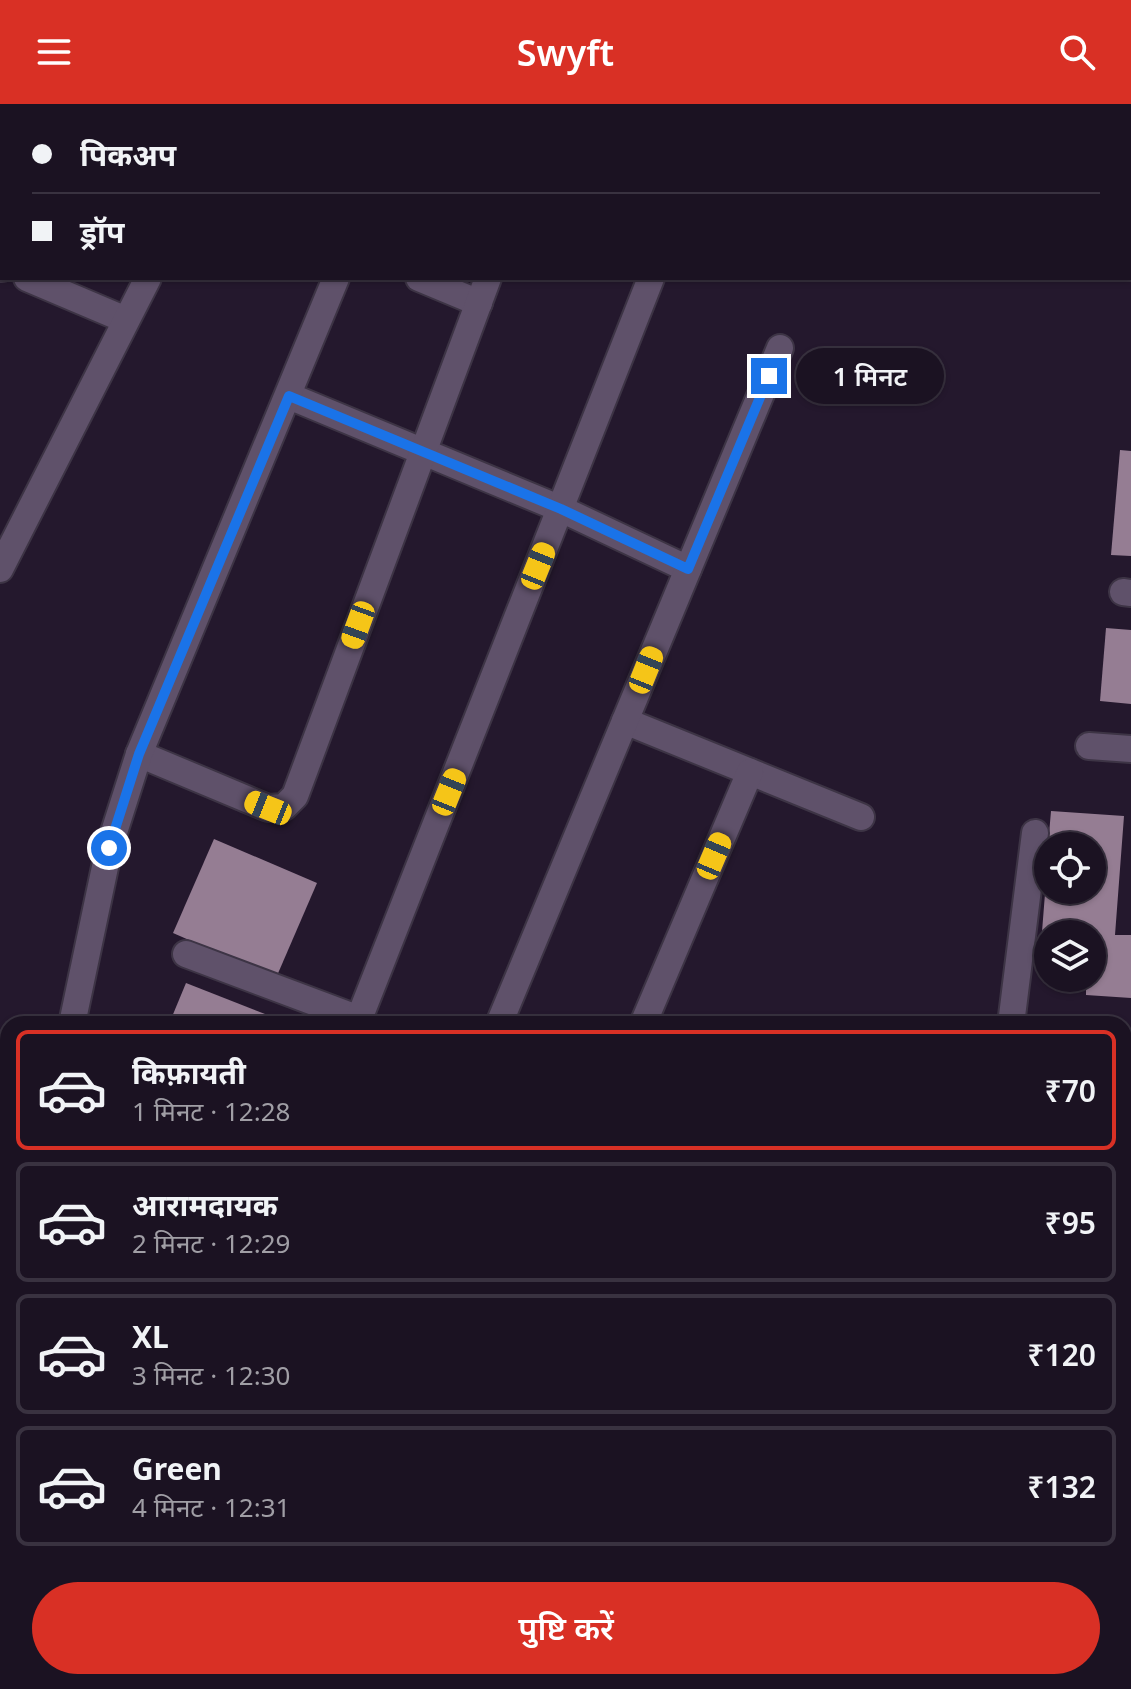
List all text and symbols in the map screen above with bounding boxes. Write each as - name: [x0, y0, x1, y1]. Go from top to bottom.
- text: Swyft: [517, 28, 614, 77]
- icon: menu: [32, 30, 76, 74]
- icon: search: [1055, 30, 1099, 74]
- text: पिकअप: [80, 134, 176, 175]
- text: ड्रॉप: [80, 211, 124, 252]
- callout: 1 मिनट: [797, 348, 945, 404]
- route end: [751, 358, 787, 394]
- text: 1 मिनट: [833, 358, 907, 394]
- car: [518, 539, 558, 593]
- car: [339, 598, 377, 652]
- car: [626, 643, 666, 697]
- car: [429, 765, 469, 819]
- car: [241, 788, 295, 828]
- car: [694, 829, 734, 883]
- route start: [91, 830, 127, 866]
- map controls: [1034, 832, 1106, 992]
- button: locate: [1034, 832, 1106, 904]
- button: layers: [1034, 920, 1106, 992]
- text: किफ़ायती: [132, 1052, 246, 1093]
- icon: car: [36, 1054, 108, 1126]
- text: ₹70: [1045, 1070, 1096, 1111]
- text: 1 मिनट · 12:28: [132, 1093, 290, 1129]
- text: आरामदायक: [132, 1184, 278, 1225]
- icon: car: [36, 1186, 108, 1258]
- text: ₹95: [1045, 1202, 1096, 1243]
- text: 2 मिनट · 12:29: [132, 1225, 290, 1261]
- text: XL: [132, 1316, 169, 1357]
- icon: car: [36, 1318, 108, 1390]
- text: ₹120: [1027, 1334, 1096, 1375]
- text: 3 मिनट · 12:30: [132, 1357, 290, 1393]
- text: Green: [132, 1448, 222, 1489]
- icon: car: [36, 1450, 108, 1522]
- text: ₹132: [1027, 1466, 1096, 1507]
- text: 4 मिनट · 12:31: [132, 1489, 290, 1525]
- button: पुष्टि करें: [32, 1582, 1100, 1674]

